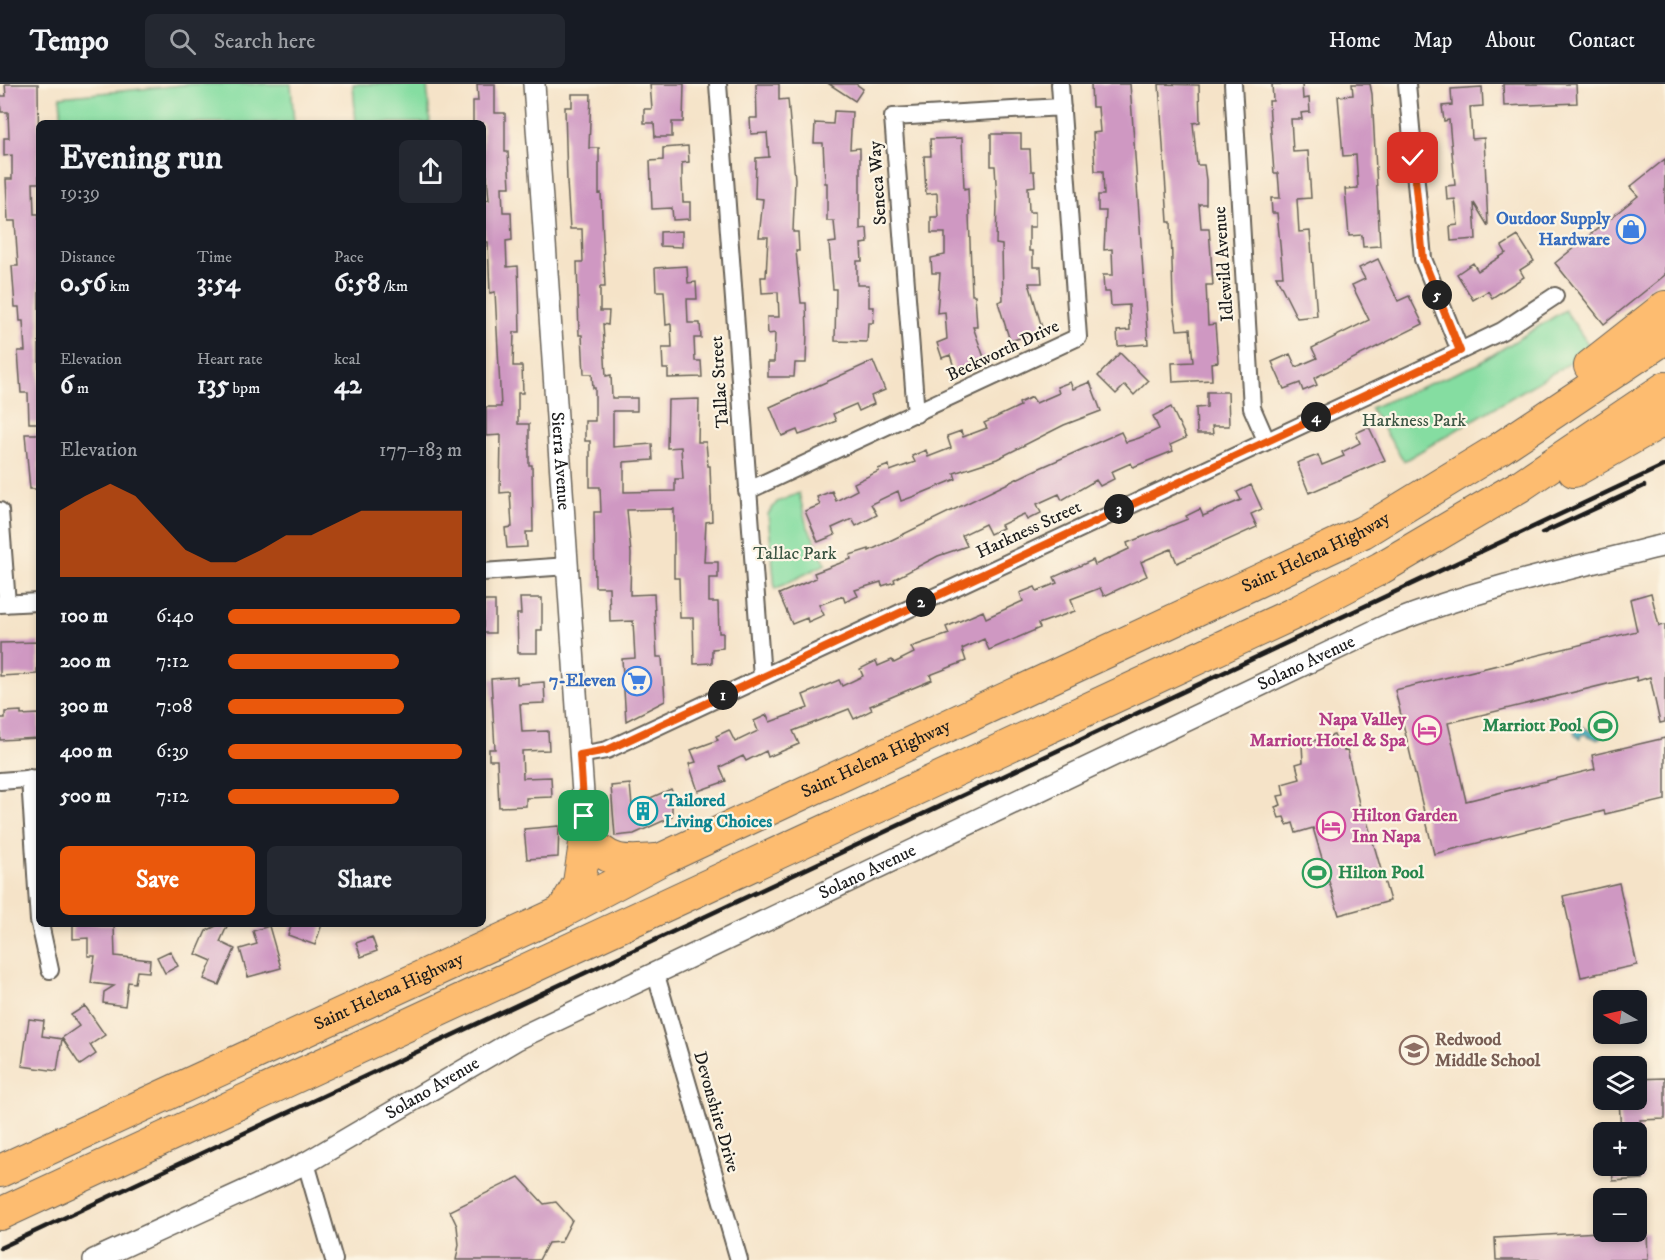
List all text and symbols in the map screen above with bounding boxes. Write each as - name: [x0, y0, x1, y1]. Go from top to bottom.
- search box: [145, 14, 565, 68]
- text: Tempo: [30, 24, 109, 59]
- icon: search: [166, 25, 199, 58]
- text: Search here: [214, 28, 315, 55]
- text: Home: [1329, 28, 1381, 54]
- text: Map: [1414, 28, 1452, 54]
- text: About: [1485, 28, 1536, 54]
- text: Contact: [1569, 28, 1635, 54]
- pin: [1387, 132, 1438, 183]
- text: Evening run: [60, 138, 222, 179]
- button: share: [399, 140, 462, 203]
- street label: Seneca Way: [864, 140, 892, 226]
- icon: check: [1396, 141, 1429, 174]
- text: 19:39: [60, 181, 100, 206]
- street label: Idlewild Avenue: [1209, 206, 1239, 322]
- place label: Outdoor Supply Hardware: [1496, 208, 1611, 251]
- shop icon: Outdoor Supply Hardware: [1615, 213, 1647, 245]
- text: Distance: [60, 247, 115, 267]
- text: Time: [197, 247, 232, 267]
- text: Pace: [334, 247, 364, 267]
- text: 0.56: [60, 267, 106, 300]
- text: 3:54: [197, 267, 240, 300]
- text: 6:58: [334, 267, 380, 300]
- text: km: [106, 276, 130, 296]
- text: /km: [380, 276, 408, 296]
- pin: 5: [1422, 280, 1452, 310]
- text: 5: [1433, 285, 1441, 305]
- street label: Beckworth Drive: [943, 315, 1063, 387]
- street label: Tallac Street: [706, 335, 734, 429]
- text: Elevation: [60, 349, 122, 369]
- text: Heart rate: [197, 349, 263, 369]
- text: kcal: [334, 349, 360, 369]
- text: 6: [60, 369, 74, 402]
- text: 135: [197, 369, 229, 402]
- text: 42: [334, 369, 362, 402]
- text: m: [74, 378, 89, 398]
- text: bpm: [229, 378, 260, 398]
- pin: 4: [1301, 402, 1331, 432]
- text: 4: [1311, 407, 1321, 427]
- park label: Harkness Park: [1362, 410, 1466, 432]
- street label: Sierra Avenue: [546, 411, 574, 511]
- text: Elevation: [60, 438, 137, 463]
- text: 177–183 m: [379, 438, 462, 463]
- pin: 3: [1104, 494, 1134, 524]
- street label: Harkness Street: [973, 496, 1085, 564]
- text: 3: [1116, 499, 1122, 519]
- street label: Saint Helena Highway: [1238, 507, 1394, 598]
- park label: Tallac Park: [753, 543, 837, 565]
- pin: 2: [906, 587, 936, 617]
- text: 2: [917, 592, 925, 612]
- text: 100 m: [60, 604, 108, 629]
- text: 6:40: [156, 604, 194, 629]
- street label: Solano Avenue: [1254, 631, 1358, 696]
- text: 200 m: [60, 649, 111, 674]
- text: 7:12: [156, 649, 189, 674]
- supermarket icon: 7-Eleven: [621, 665, 653, 697]
- place label: 7-Eleven: [549, 670, 617, 692]
- pin: 1: [708, 680, 738, 710]
- text: 1: [720, 685, 726, 705]
- text: 300 m: [60, 694, 108, 719]
- text: 7:08: [156, 694, 193, 719]
- place label: Napa Valley Marriott Hotel & Spa: [1250, 709, 1406, 752]
- sports icon: Marriott Pool: [1587, 710, 1619, 742]
- hotel icon: Napa Valley Marriott Hotel & Spa: [1411, 714, 1443, 746]
- street label: Saint Helena Highway: [798, 715, 954, 803]
- place label: Marriott Pool: [1483, 715, 1583, 737]
- text: 400 m: [60, 739, 112, 764]
- text: 6:39: [156, 739, 189, 764]
- text: 500 m: [60, 784, 111, 809]
- text: 7:12: [156, 784, 189, 809]
- pin: [558, 790, 609, 841]
- place label: Tailored Living Choices: [663, 790, 772, 833]
- building icon: Tailored Living Choices: [627, 795, 659, 827]
- icon: arrive: [567, 799, 600, 832]
- place label: Hilton Garden Inn Napa: [1352, 805, 1458, 848]
- hotel icon: Hilton Garden Inn Napa: [1315, 810, 1347, 842]
- street label: Solano Avenue: [815, 840, 920, 905]
- button: Save: [60, 846, 255, 915]
- button: Share: [267, 846, 462, 915]
- sports icon: Hilton Pool: [1301, 857, 1333, 889]
- place label: Hilton Pool: [1338, 862, 1424, 884]
- street label: Saint Helena Highway: [310, 948, 467, 1036]
- north arrow: [1593, 990, 1647, 1044]
- map controls: [1593, 990, 1647, 1242]
- place label: Redwood Middle School: [1435, 1029, 1541, 1072]
- school or university icon: Redwood Middle School: [1398, 1034, 1430, 1066]
- street label: Devonshire Drive: [688, 1049, 744, 1175]
- street label: Solano Avenue: [382, 1052, 484, 1125]
- button: layers: [1593, 1056, 1647, 1110]
- button: +: [1593, 1122, 1647, 1176]
- button: −: [1593, 1188, 1647, 1242]

